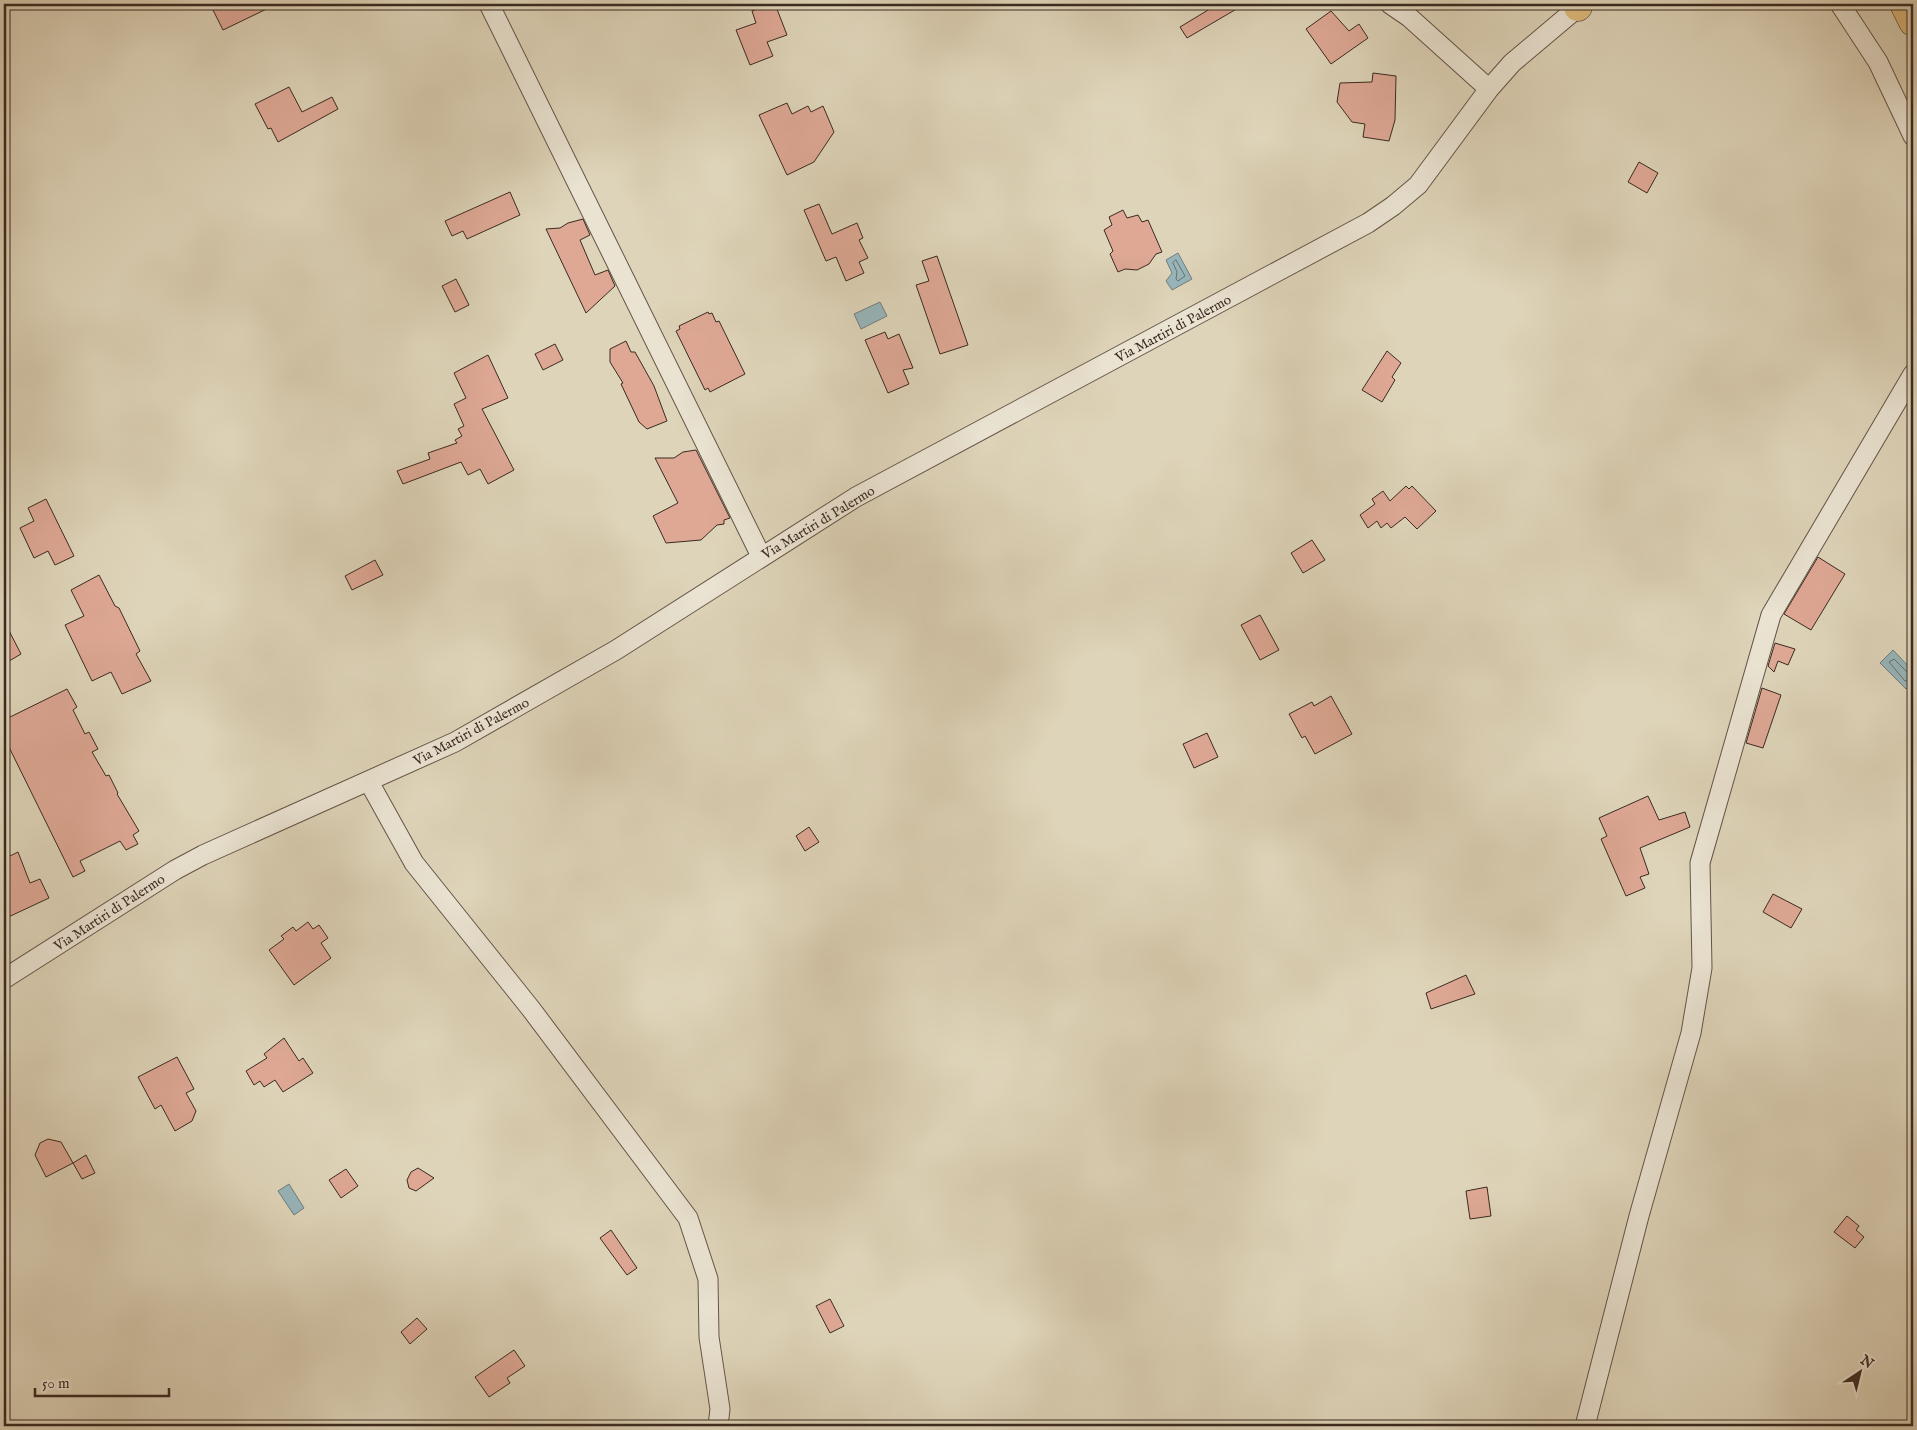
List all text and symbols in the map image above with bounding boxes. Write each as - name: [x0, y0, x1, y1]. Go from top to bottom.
- street label: Via Martiri di Palermo: [1111, 290, 1235, 368]
- street label: Via Martiri di Palermo: [758, 482, 879, 564]
- street label: Via Martiri di Palermo: [409, 693, 533, 771]
- street label: Via Martiri di Palermo: [50, 870, 169, 956]
- north arrow: [1834, 1348, 1884, 1398]
- text: N: [1856, 1351, 1877, 1373]
- scale bar: [35, 1365, 169, 1397]
- text: 50 m: [42, 1374, 70, 1393]

